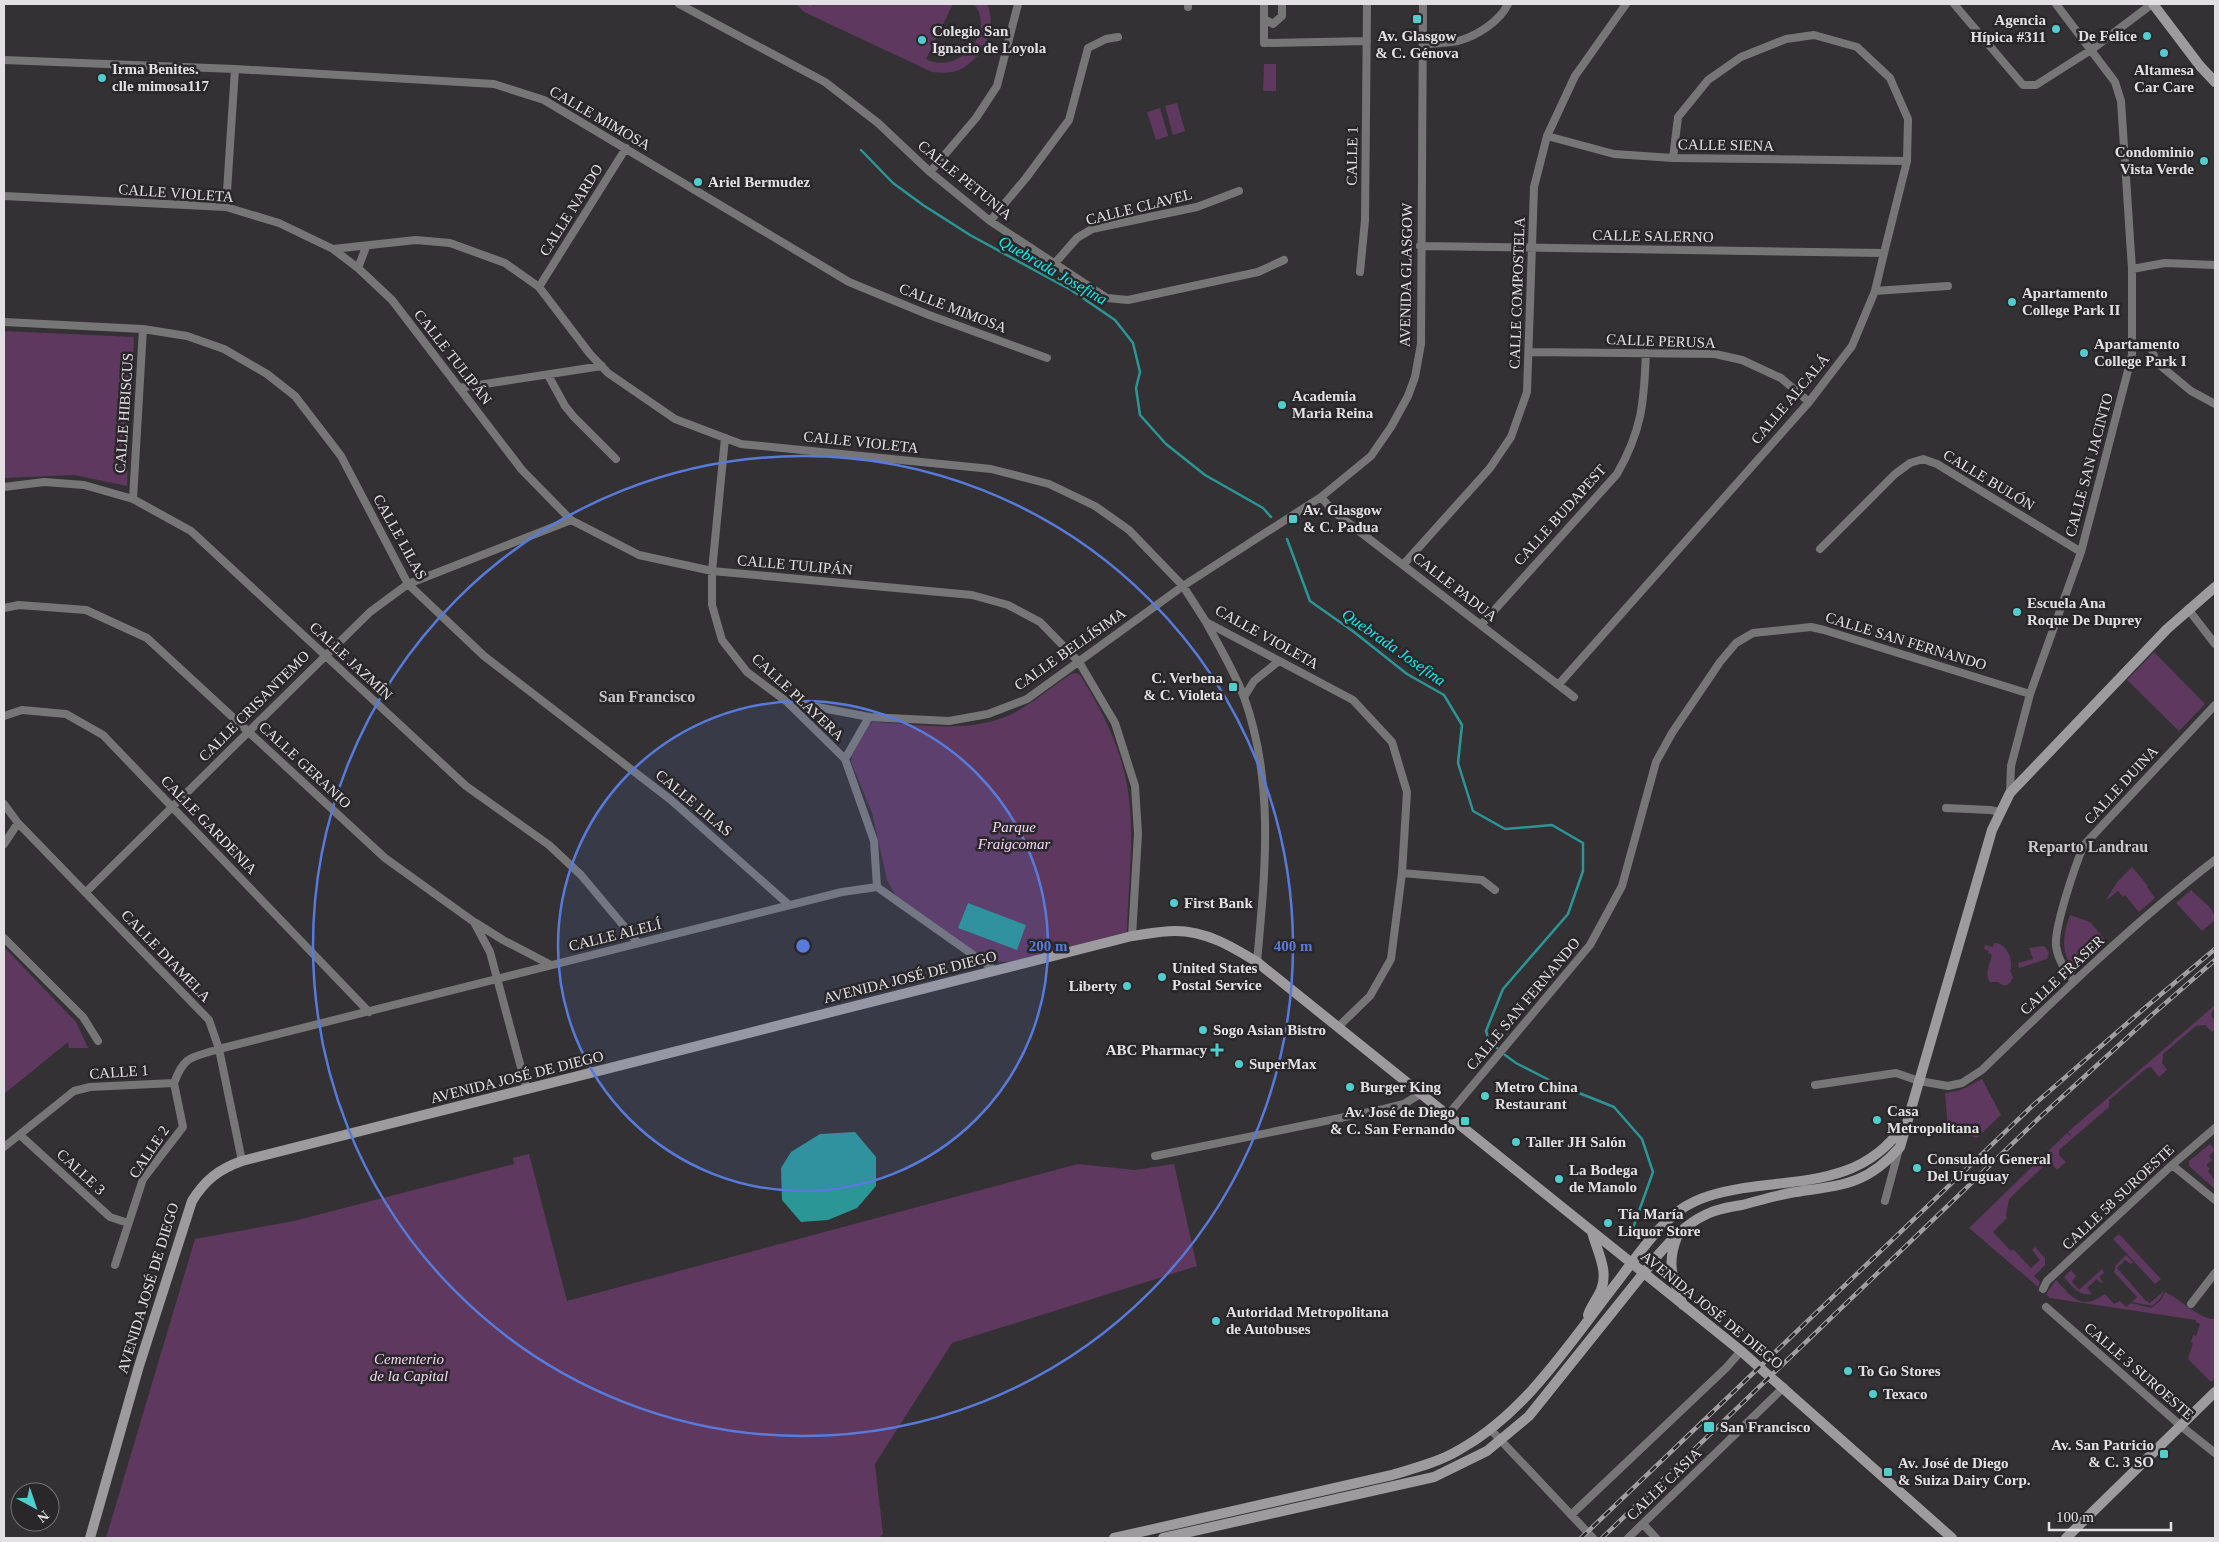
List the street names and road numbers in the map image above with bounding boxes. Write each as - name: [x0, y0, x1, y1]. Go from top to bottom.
- street label: CALLE MIMOSA: [547, 83, 653, 153]
- street label: CALLE 1: [1343, 126, 1361, 186]
- street label: CALLE SIENA: [1678, 136, 1774, 154]
- street label: CALLE PETUNIA: [915, 137, 1015, 223]
- street label: CALLE NARDO: [536, 161, 606, 259]
- street label: CALLE VIOLETA: [118, 181, 234, 205]
- street label: CALLE CLAVEL: [1084, 186, 1194, 228]
- street label: AVENIDA GLASGOW: [1397, 202, 1415, 347]
- street label: CALLE COMPOSTELA: [1506, 217, 1528, 369]
- street label: CALLE SALERNO: [1592, 227, 1714, 245]
- street label: CALLE MIMOSA: [897, 280, 1009, 336]
- street label: CALLE TULIPÁN: [411, 306, 495, 408]
- street label: CALLE PERUSA: [1606, 331, 1716, 351]
- street label: CALLE ALCALÁ: [1748, 351, 1832, 447]
- street label: CALLE HIBISCUS: [112, 352, 136, 474]
- street label: CALLE SAN JACINTO: [2062, 391, 2116, 539]
- street label: CALLE VIOLETA: [803, 428, 919, 456]
- street label: CALLE BULÓN: [1940, 446, 2038, 514]
- street label: CALLE BUDAPEST: [1511, 461, 1609, 569]
- street label: CALLE LILAS: [370, 492, 430, 582]
- street label: CALLE PADUA: [1410, 549, 1500, 625]
- street label: CALLE TULIPÁN: [737, 552, 854, 578]
- street label: CALLE VIOLETA: [1213, 602, 1322, 672]
- street label: CALLE BELLÍSIMA: [1011, 604, 1129, 693]
- street label: CALLE SAN FERNANDO: [1824, 609, 1989, 673]
- street label: CALLE JAZMÍN: [306, 619, 396, 703]
- street label: CALLE CRISANTEMO: [195, 647, 313, 765]
- street label: CALLE PLAYERA: [749, 650, 847, 744]
- street label: CALLE GERANIO: [256, 718, 354, 812]
- street label: CALLE DUINA: [2081, 743, 2161, 827]
- street label: CALLE LILAS: [653, 766, 735, 840]
- street label: CALLE GARDENIA: [158, 773, 260, 878]
- street label: CALLE DIAMELA: [118, 907, 214, 1005]
- street label: CALLE ALELÍ: [567, 916, 663, 954]
- street label: CALLE FRASER: [2017, 932, 2107, 1018]
- street label: CALLE SAN FERNANDO: [1463, 935, 1583, 1073]
- street label: AVENIDA JOSÉ DE DIEGO: [822, 948, 998, 1006]
- street label: AVENIDA JOSÉ DE DIEGO: [429, 1048, 605, 1106]
- street label: CALLE 1: [89, 1062, 149, 1082]
- street label: CALLE 2: [126, 1123, 172, 1181]
- street label: CALLE 58 SUROESTE: [2059, 1141, 2177, 1253]
- street label: CALLE 3: [54, 1146, 108, 1198]
- street label: AVENIDA JOSÉ DE DIEGO: [114, 1201, 182, 1375]
- street label: AVENIDA JOSÉ DE DIEGO: [1638, 1248, 1786, 1372]
- street label: CALLE 3 SUROESTE: [2081, 1319, 2197, 1423]
- street label: CALLE CASIA: [1624, 1444, 1705, 1523]

